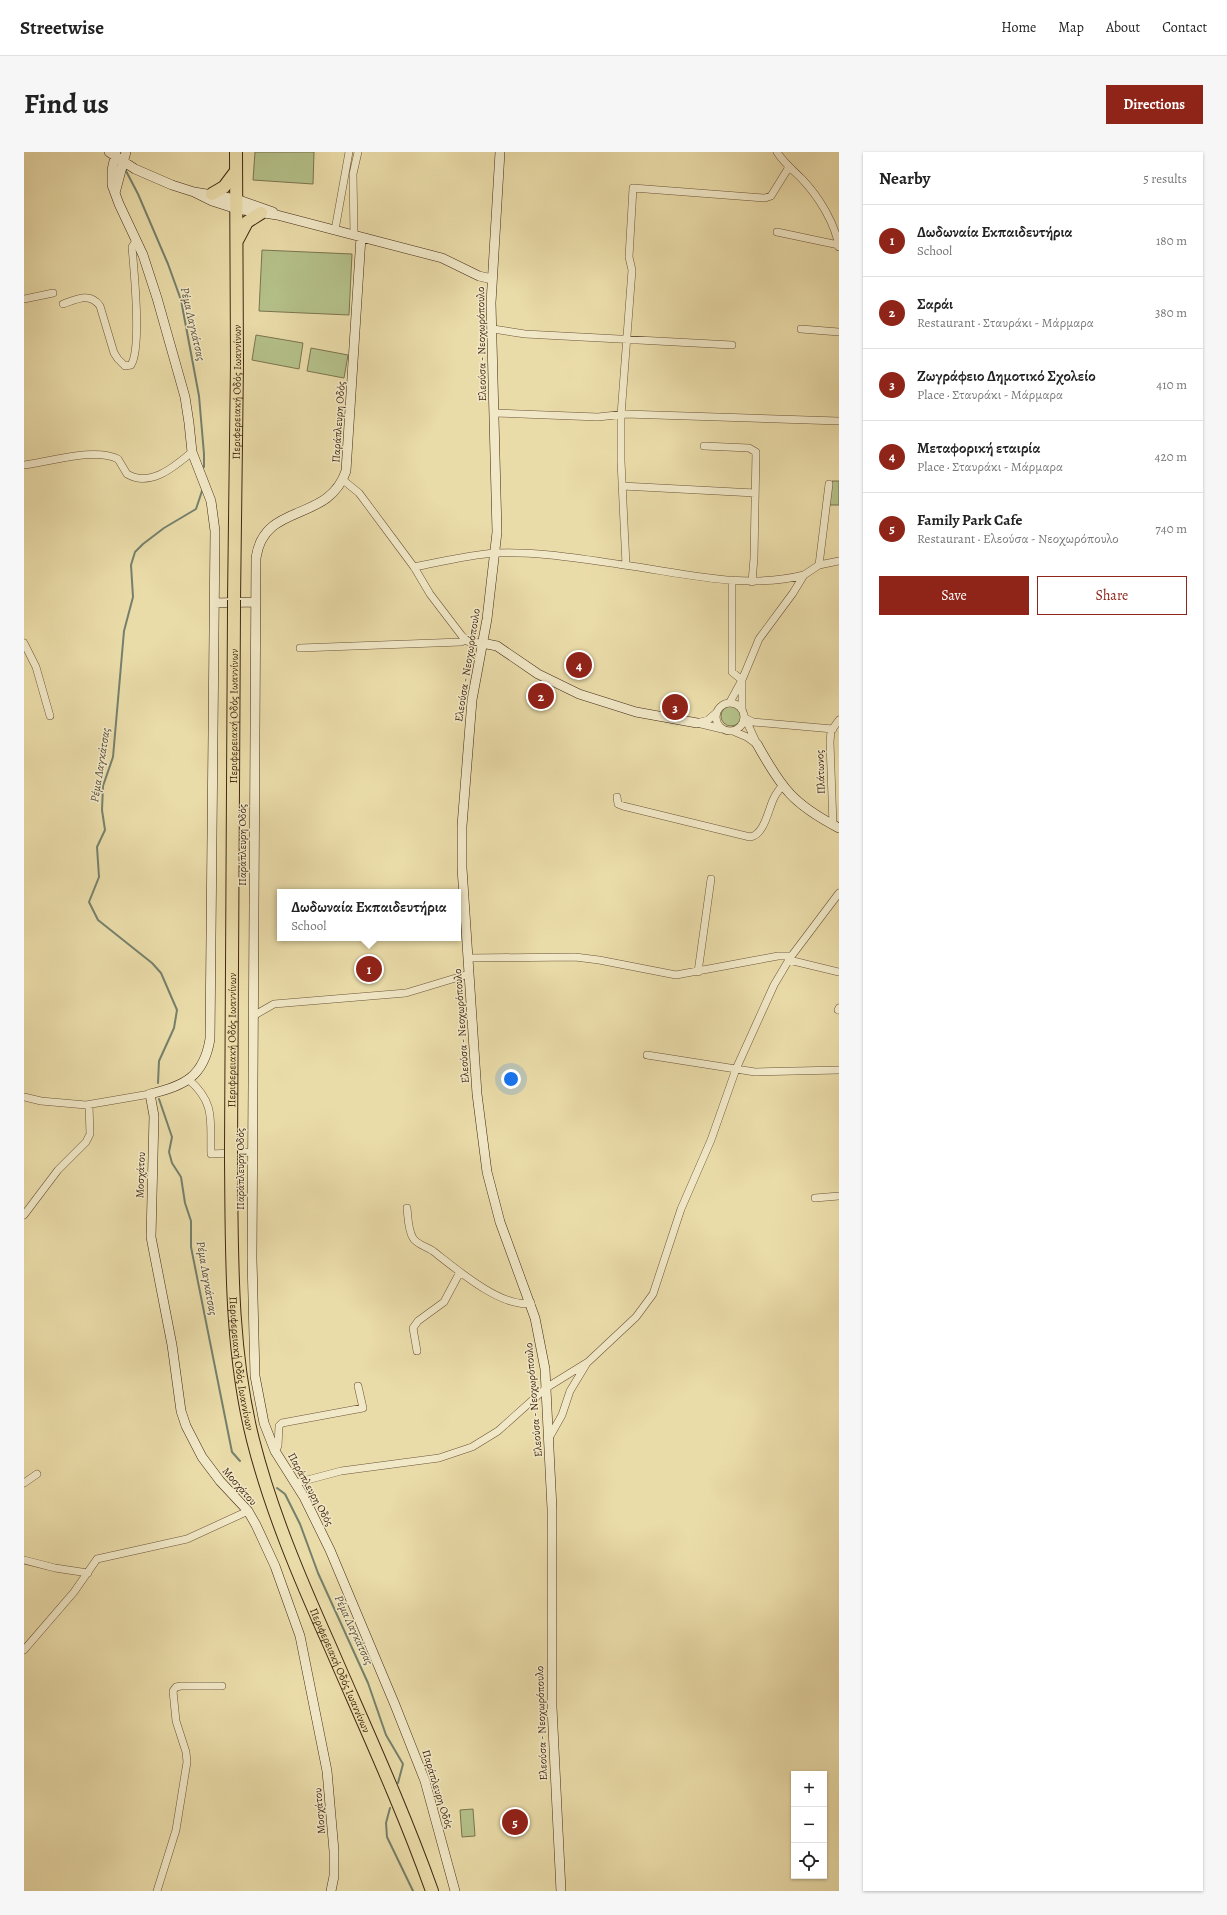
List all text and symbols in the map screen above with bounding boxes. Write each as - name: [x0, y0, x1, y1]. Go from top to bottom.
- text: Streetwise: [20, 15, 104, 41]
- text: Home: [1001, 18, 1036, 37]
- text: Map: [1058, 18, 1084, 37]
- text: About: [1106, 18, 1140, 37]
- text: Contact: [1162, 18, 1207, 37]
- text: Find us: [24, 85, 109, 123]
- button: Directions: [1106, 85, 1203, 124]
- text: Nearby: [879, 167, 930, 190]
- text: 5 results: [1143, 170, 1187, 187]
- text: Δωδωναία Εκπαιδευτήρια: [917, 222, 1073, 242]
- text: 1: [890, 232, 894, 249]
- text: 180 m: [1156, 232, 1187, 249]
- text: School: [917, 242, 952, 259]
- water label: Ρέμα Λαγκάτσας: [177, 286, 209, 363]
- street label: Ελεούσα - Νεοχωρόπουλο: [473, 286, 490, 402]
- text: Σαράι: [917, 294, 953, 314]
- text: 2: [889, 304, 895, 321]
- text: 380 m: [1155, 304, 1187, 321]
- text: Restaurant · Σταυράκι - Μάρμαρα: [917, 314, 1094, 331]
- street label: Περιφερειακή Οδός Ιωαννίνων: [229, 324, 245, 459]
- text: Ζωγράφειο Δημοτικό Σχολείο: [917, 366, 1096, 386]
- text: 3: [889, 376, 895, 393]
- text: 410 m: [1156, 376, 1187, 393]
- street label: Παράπλευρη Οδός: [328, 381, 349, 463]
- text: Place · Σταυράκι - Μάρμαρα: [917, 386, 1063, 403]
- text: Μεταφορική εταιρία: [917, 438, 1040, 458]
- text: 4: [889, 448, 895, 465]
- text: 420 m: [1155, 448, 1187, 465]
- text: Place · Σταυράκι - Μάρμαρα: [917, 458, 1063, 475]
- text: Family Park Cafe: [917, 510, 1022, 530]
- text: 5: [889, 520, 895, 537]
- text: 740 m: [1155, 520, 1187, 537]
- text: Restaurant · Ελεούσα - Νεοχωρόπουλο: [917, 530, 1119, 547]
- button: Save: [879, 576, 1029, 615]
- button: Share: [1037, 576, 1187, 615]
- street label: Ελεούσα - Νεοχωρόπουλο: [451, 607, 484, 723]
- street label: Περιφερειακή Οδός Ιωαννίνων: [226, 648, 242, 783]
- pin: 4: [566, 650, 592, 680]
- pin: 2: [528, 681, 554, 711]
- pin: 3: [662, 692, 688, 722]
- water label: Ρέμα Λαγκάτσας: [86, 727, 114, 803]
- street label: Πλάτωνος: [812, 750, 829, 794]
- street label: Παράπλευρη Οδός: [235, 804, 250, 886]
- popup: [277, 889, 461, 941]
- text: Δωδωναία Εκπαιδευτήρια: [291, 897, 447, 917]
- text: School: [291, 917, 326, 934]
- pin: 1: [356, 954, 382, 984]
- street label: Ελεούσα - Νεοχωρόπουλο: [450, 968, 473, 1084]
- street label: Περιφερειακή Οδός Ιωαννίνων: [224, 972, 240, 1107]
- your location: [501, 1069, 521, 1089]
- street label: Παράπλευρη Οδός: [233, 1128, 248, 1210]
- street label: Μοσχάτου: [132, 1152, 149, 1198]
- water label: Ρέμα Λαγκάτσας: [193, 1240, 221, 1317]
- street label: Περιφερειακή Οδός Ιωαννίνων: [226, 1296, 258, 1432]
- street label: Ελεούσα - Νεοχωρόπουλο: [521, 1342, 546, 1458]
- street label: Παράπλευρη Οδός: [284, 1450, 337, 1529]
- street label: Μοσχάτου: [219, 1464, 260, 1509]
- water label: Ρέμα Λαγκάτσας: [331, 1593, 377, 1668]
- street label: Περιφερειακή Οδός Ιωαννίνων: [306, 1606, 374, 1735]
- street label: Ελεούσα - Νεοχωρόπουλο: [532, 1665, 551, 1781]
- street label: Παράπλευρη Οδός: [418, 1748, 457, 1830]
- map controls: [791, 1771, 827, 1879]
- button: +: [791, 1771, 827, 1807]
- street label: Μοσχάτου: [310, 1787, 329, 1835]
- pin: 5: [502, 1807, 528, 1837]
- button: −: [791, 1807, 827, 1843]
- button: locate: [791, 1843, 827, 1879]

